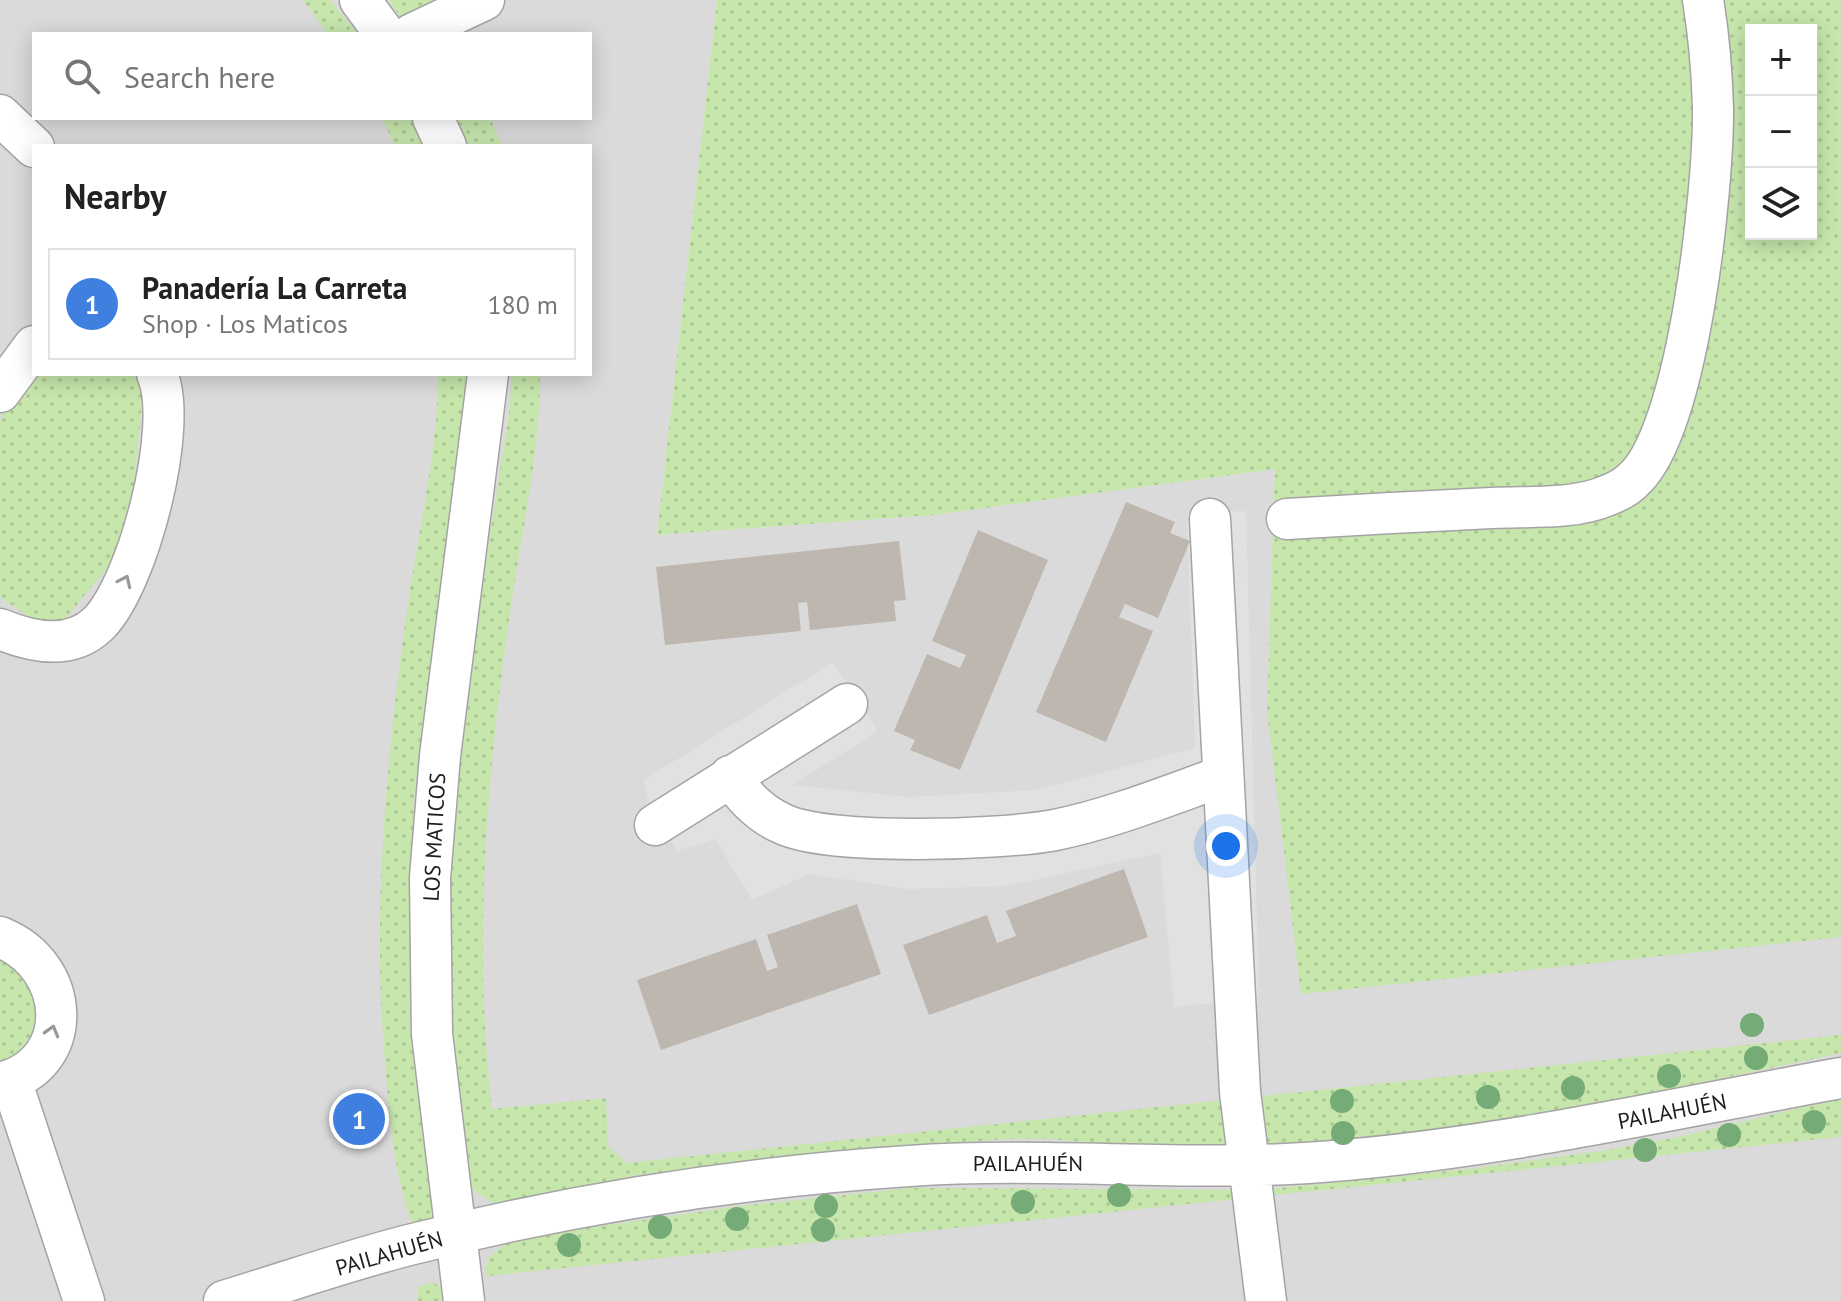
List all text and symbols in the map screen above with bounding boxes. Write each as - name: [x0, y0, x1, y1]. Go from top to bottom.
- map controls: [1745, 24, 1817, 240]
- button: +: [1745, 24, 1817, 96]
- search box: [32, 32, 592, 120]
- icon: search: [60, 54, 104, 98]
- text: Search here: [124, 57, 275, 96]
- button: −: [1745, 96, 1817, 168]
- button: layers: [1745, 168, 1817, 240]
- text: Nearby: [64, 174, 166, 218]
- text: Panadería La Carreta: [142, 268, 407, 307]
- text: 1: [85, 288, 99, 321]
- text: 180 m: [487, 288, 558, 321]
- text: Shop · Los Maticos: [142, 307, 348, 340]
- one-way arrow: [115, 574, 131, 589]
- street label: LOS MATICOS: [417, 772, 451, 902]
- your location: [1206, 826, 1246, 866]
- one-way arrow: [43, 1025, 59, 1038]
- street label: PAILAHUÉN: [1615, 1087, 1729, 1135]
- pin: 1: [333, 1089, 385, 1149]
- street label: PAILAHUÉN: [973, 1149, 1083, 1177]
- street label: PAILAHUÉN: [332, 1224, 446, 1282]

